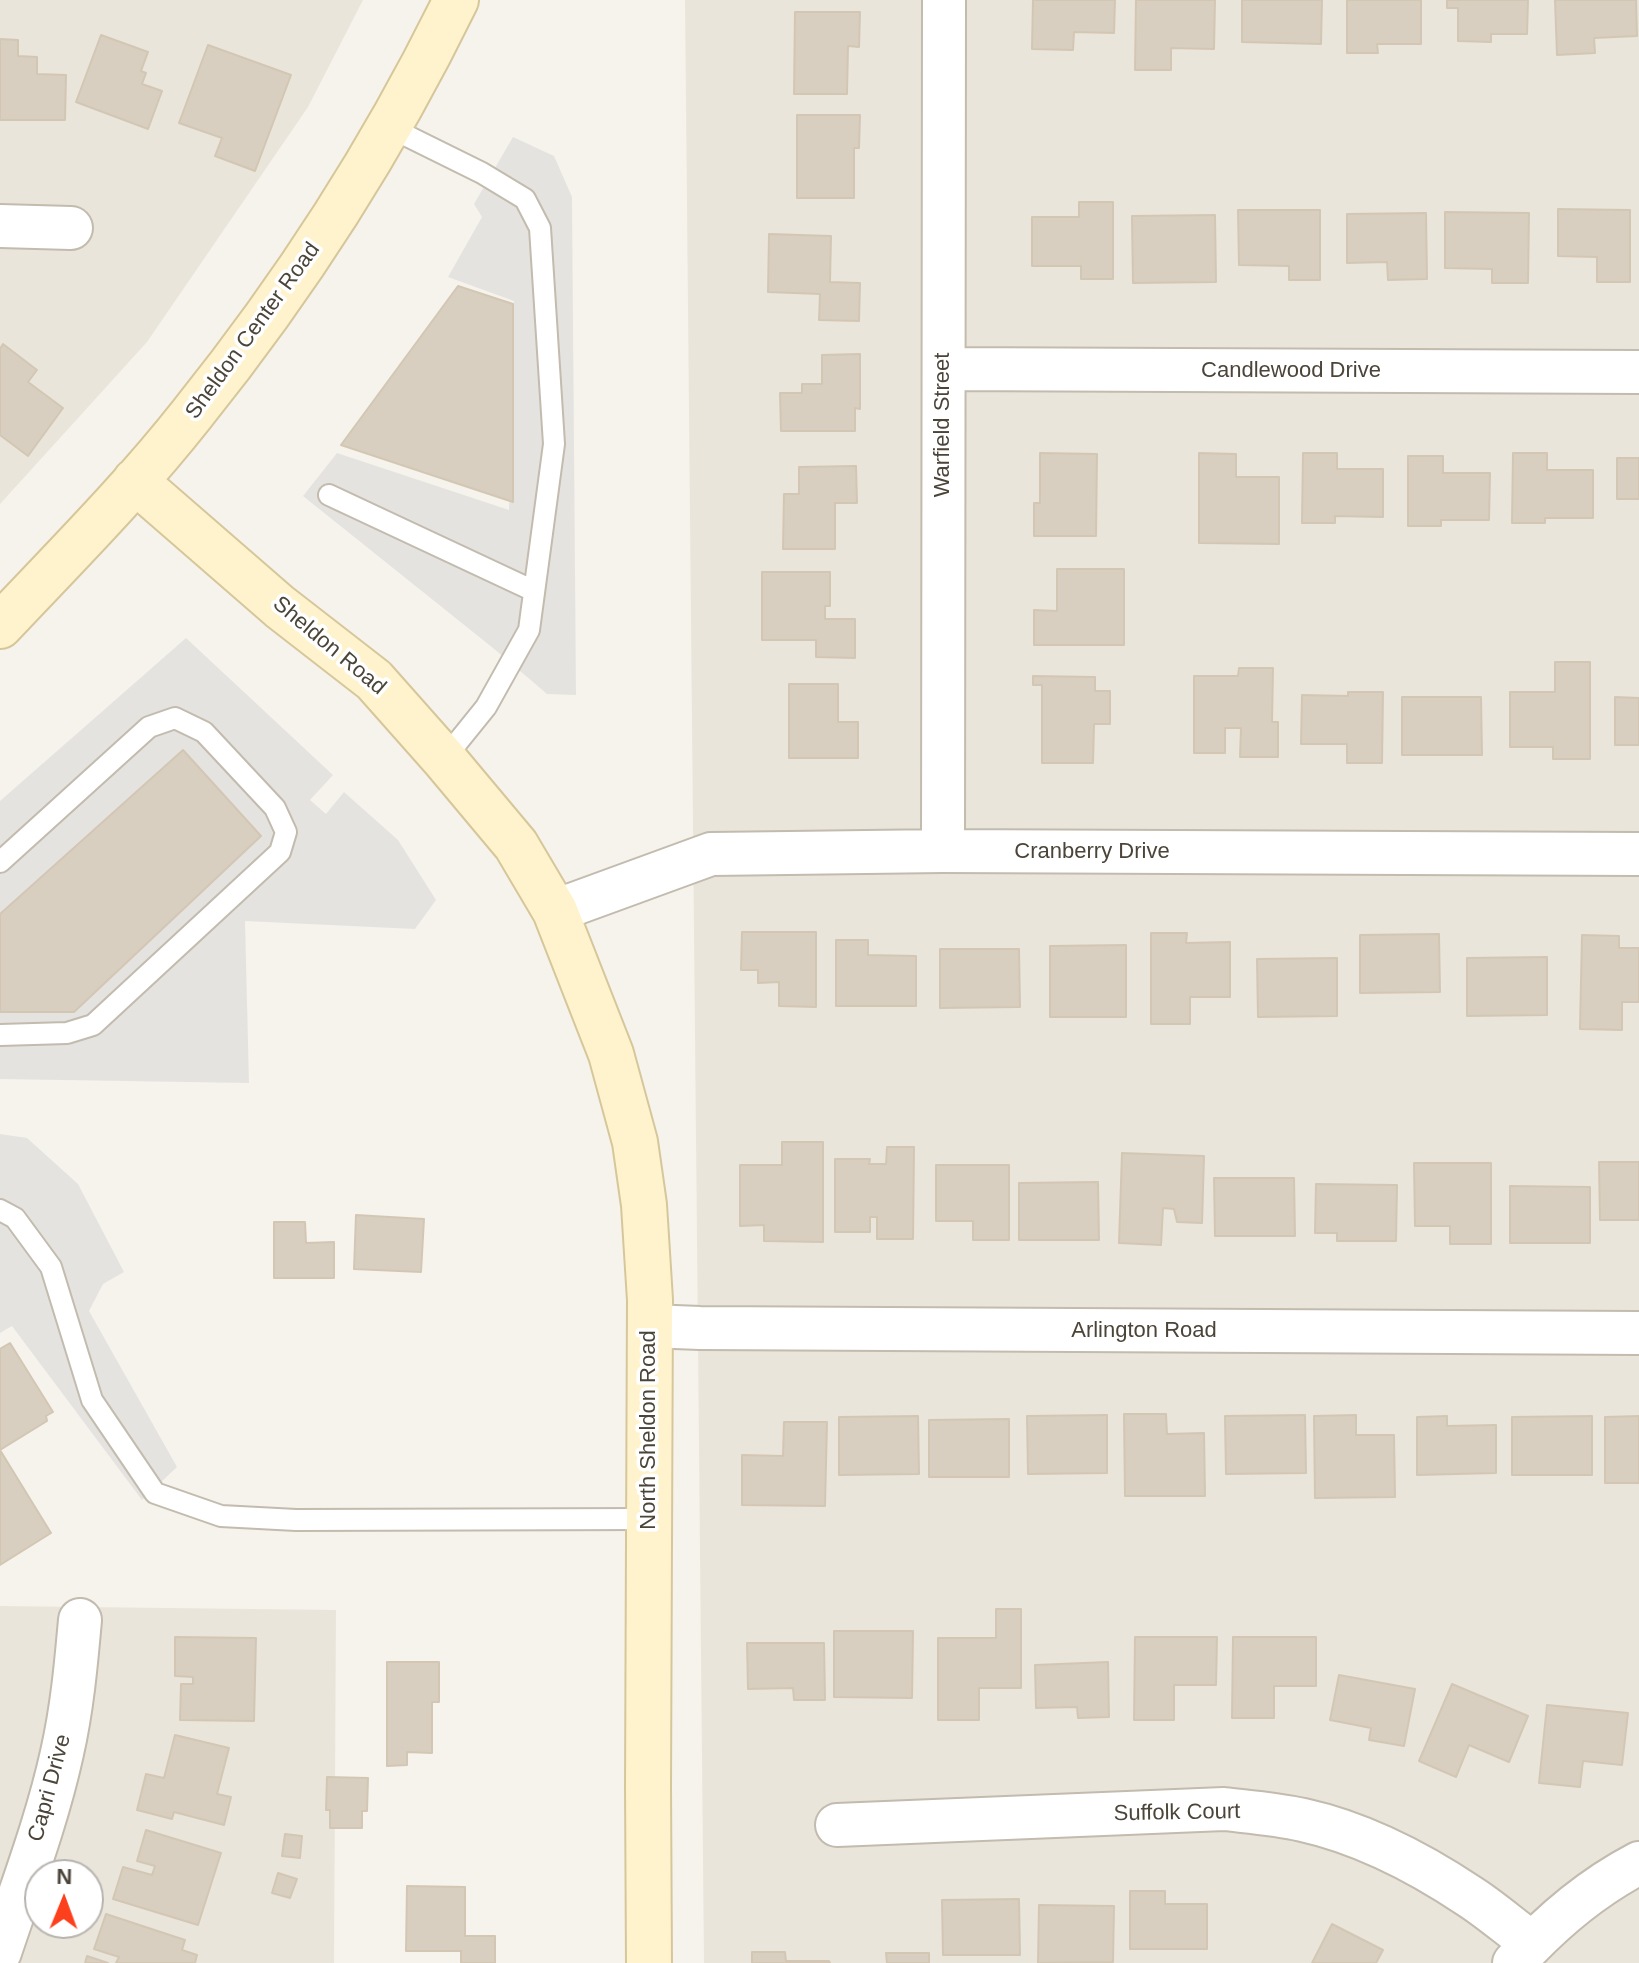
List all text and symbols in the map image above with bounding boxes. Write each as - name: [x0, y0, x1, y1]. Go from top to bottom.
- street label: Sheldon Center Road: [180, 238, 326, 424]
- street label: Warfield Street: [930, 353, 956, 497]
- street label: Candlewood Drive: [1201, 358, 1381, 384]
- street label: Sheldon Road: [267, 591, 391, 701]
- street label: Cranberry Drive: [1014, 839, 1170, 865]
- street label: Arlington Road: [1071, 1318, 1217, 1344]
- street label: North Sheldon Road: [636, 1330, 662, 1530]
- street label: Capri Drive: [23, 1731, 77, 1845]
- street label: Suffolk Court: [1113, 1799, 1241, 1827]
- north arrow: [24, 1859, 104, 1939]
- text: N: [56, 1864, 73, 1889]

